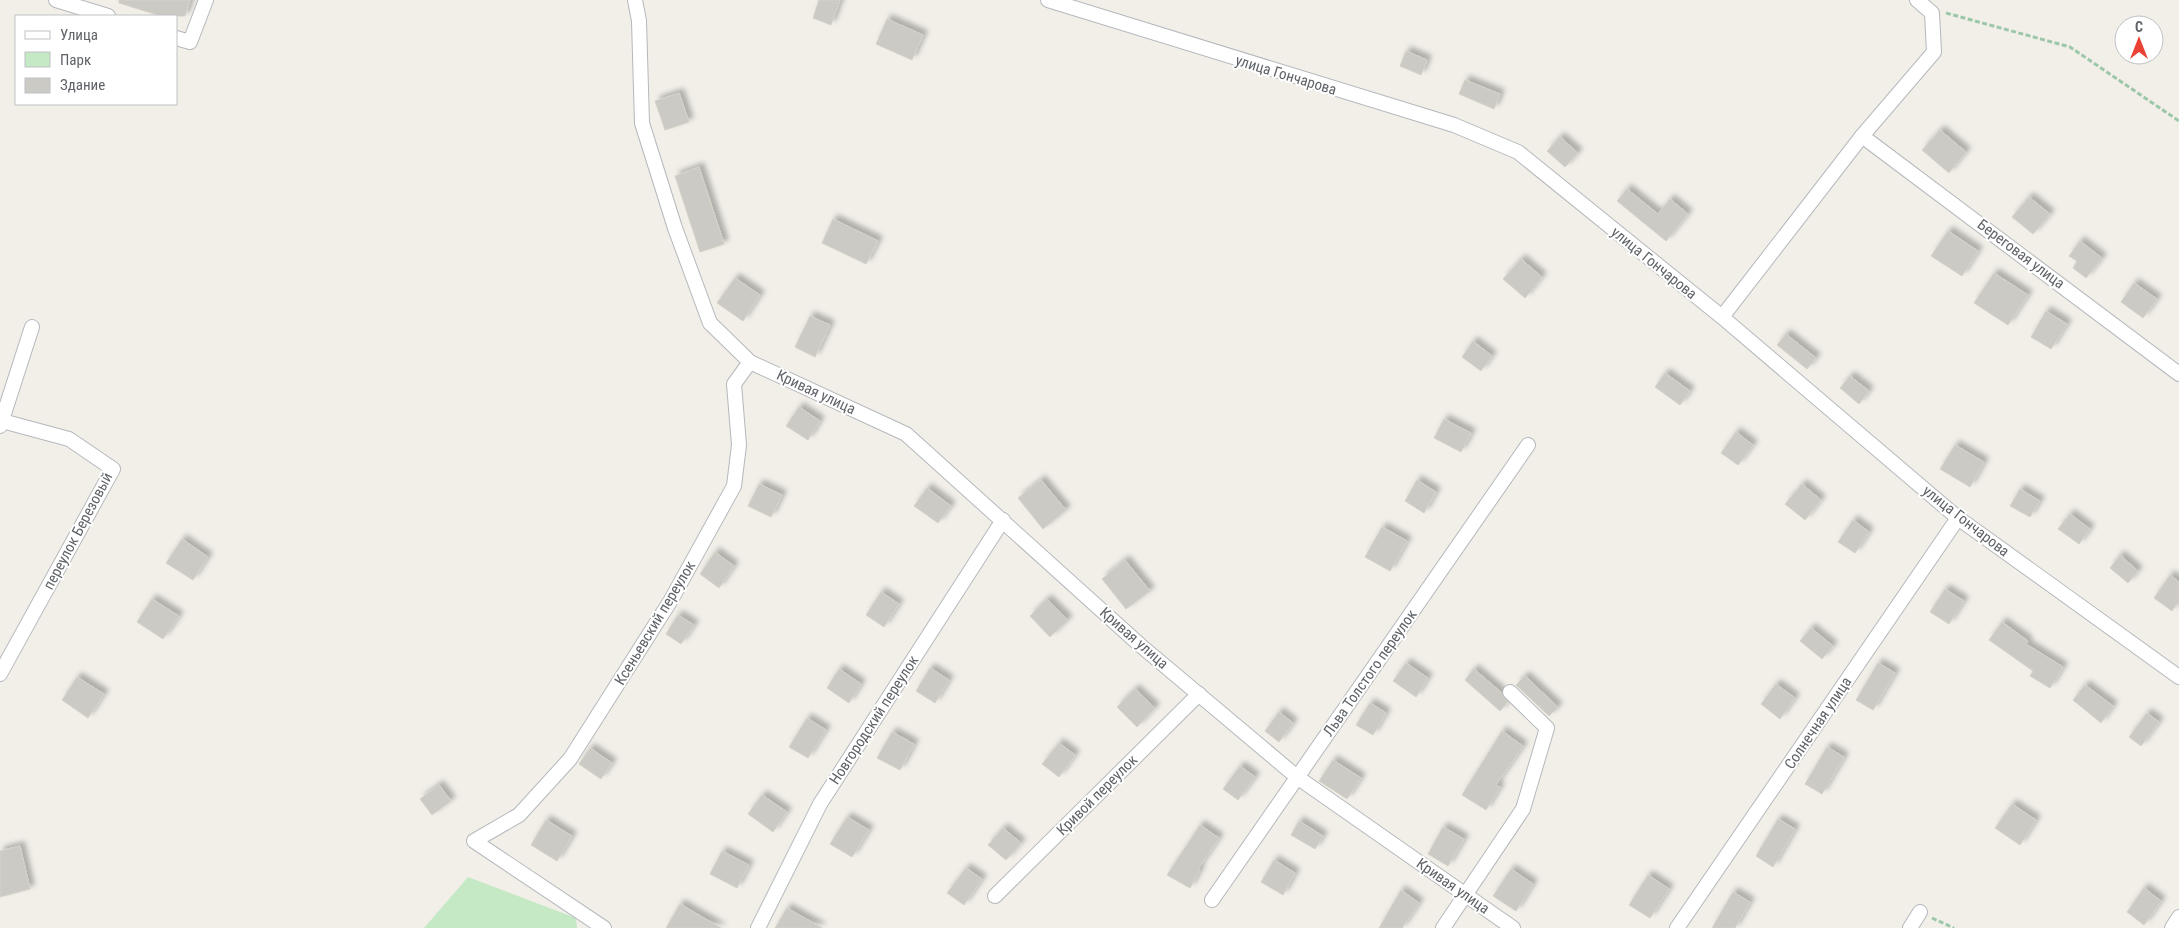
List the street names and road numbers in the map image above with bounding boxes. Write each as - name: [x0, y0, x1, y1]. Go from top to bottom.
- street label: улица Гончарова: [1233, 51, 1339, 99]
- street label: Береговая улица: [1974, 215, 2068, 293]
- street label: улица Гончарова: [1608, 223, 1700, 303]
- street label: Кривая улица: [774, 366, 858, 418]
- street label: переулок Березовый: [40, 469, 116, 593]
- street label: улица Гончарова: [1919, 482, 2013, 560]
- street label: Ксеньевский переулок: [611, 558, 699, 688]
- street label: Кривая улица: [1096, 603, 1172, 673]
- street label: Льва Толстого переулок: [1319, 606, 1421, 740]
- street label: Новгородский переулок: [826, 652, 922, 788]
- street label: Солнечная улица: [1781, 674, 1855, 772]
- street label: Кривой переулок: [1053, 751, 1141, 839]
- street label: Кривая улица: [1413, 854, 1493, 918]

